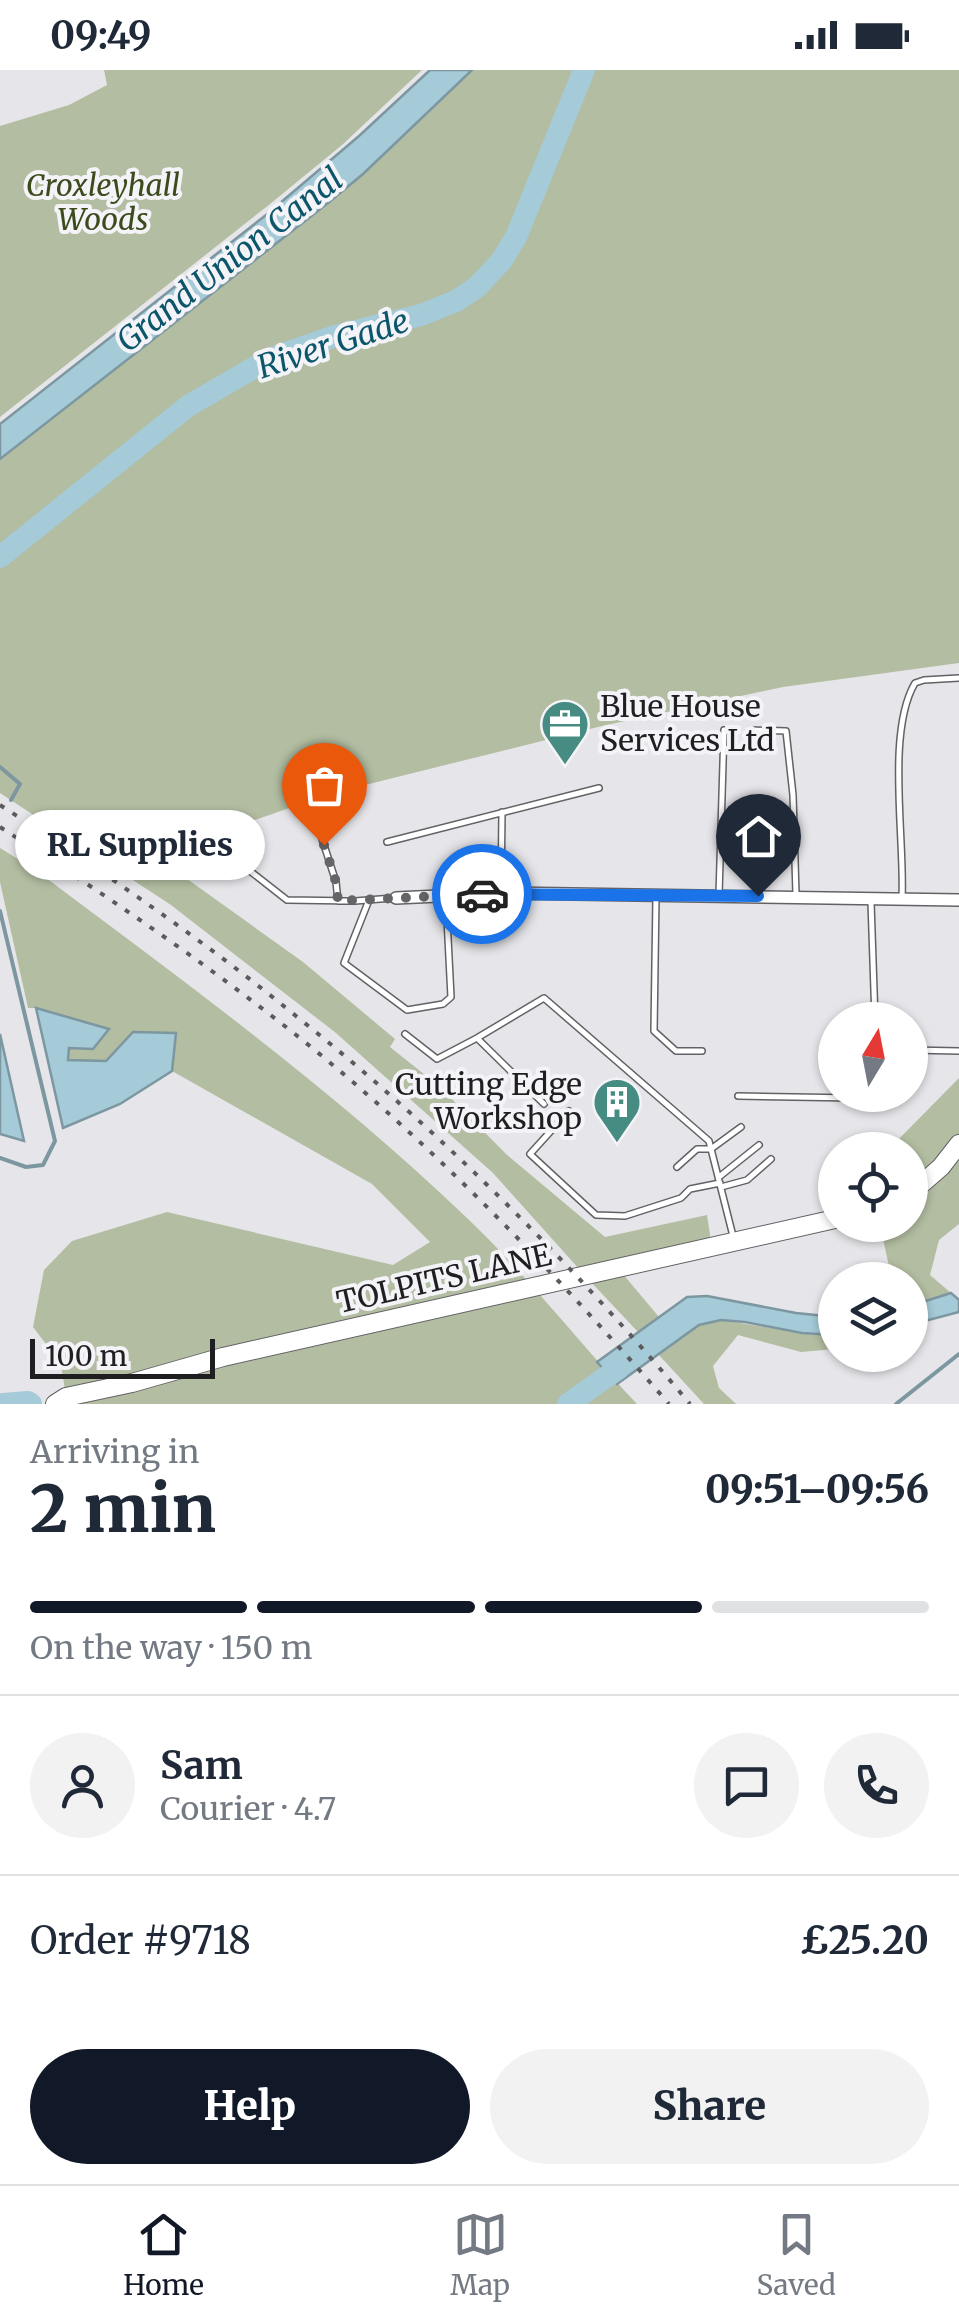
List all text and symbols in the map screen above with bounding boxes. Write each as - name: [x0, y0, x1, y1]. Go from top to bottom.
- text: 09:49: [50, 12, 151, 59]
- water label: Grand Union Canal: [109, 159, 351, 361]
- park label: Croxleyhall Woods: [26, 166, 180, 238]
- water label: River Gade: [252, 301, 414, 387]
- place label: Blue House Services Ltd: [600, 687, 775, 759]
- office icon: Blue House Services Ltd: [539, 698, 591, 766]
- pin: [282, 743, 367, 846]
- icon: bag: [297, 758, 352, 813]
- pin: [716, 794, 801, 897]
- icon: home: [731, 809, 786, 864]
- callout: RL Supplies: [14, 810, 264, 880]
- text: RL Supplies: [47, 825, 233, 865]
- courier: [432, 844, 532, 944]
- icon: car: [455, 867, 510, 922]
- north arrow: [818, 1002, 928, 1112]
- map controls: [818, 1002, 928, 1372]
- place label: Cutting Edge Workshop: [395, 1065, 582, 1137]
- building icon: Cutting Edge Workshop: [591, 1076, 643, 1144]
- button: locate: [818, 1132, 928, 1242]
- street label: TOLPITS LANE: [333, 1235, 555, 1321]
- button: layers: [818, 1262, 928, 1372]
- scale bar: [30, 1334, 215, 1378]
- text: 100 m: [45, 1338, 127, 1374]
- text: Arriving in: [30, 1432, 199, 1472]
- text: 09:51–09:56: [705, 1466, 929, 1513]
- text: 2 min: [30, 1468, 216, 1550]
- text: On the way · 150 m: [30, 1628, 312, 1668]
- button: person: [30, 1733, 135, 1838]
- button: chat: [694, 1733, 799, 1838]
- button: phone: [824, 1733, 929, 1838]
- text: Sam: [160, 1742, 243, 1789]
- text: Courier · 4.7: [160, 1789, 336, 1829]
- text: Order #9718: [30, 1917, 251, 1964]
- text: £25.20: [800, 1917, 929, 1964]
- button: Help: [30, 2049, 470, 2164]
- button: Share: [490, 2049, 929, 2164]
- tab: Home: [123, 2207, 204, 2303]
- tab: Map: [450, 2207, 510, 2303]
- tab: Saved: [756, 2207, 836, 2303]

